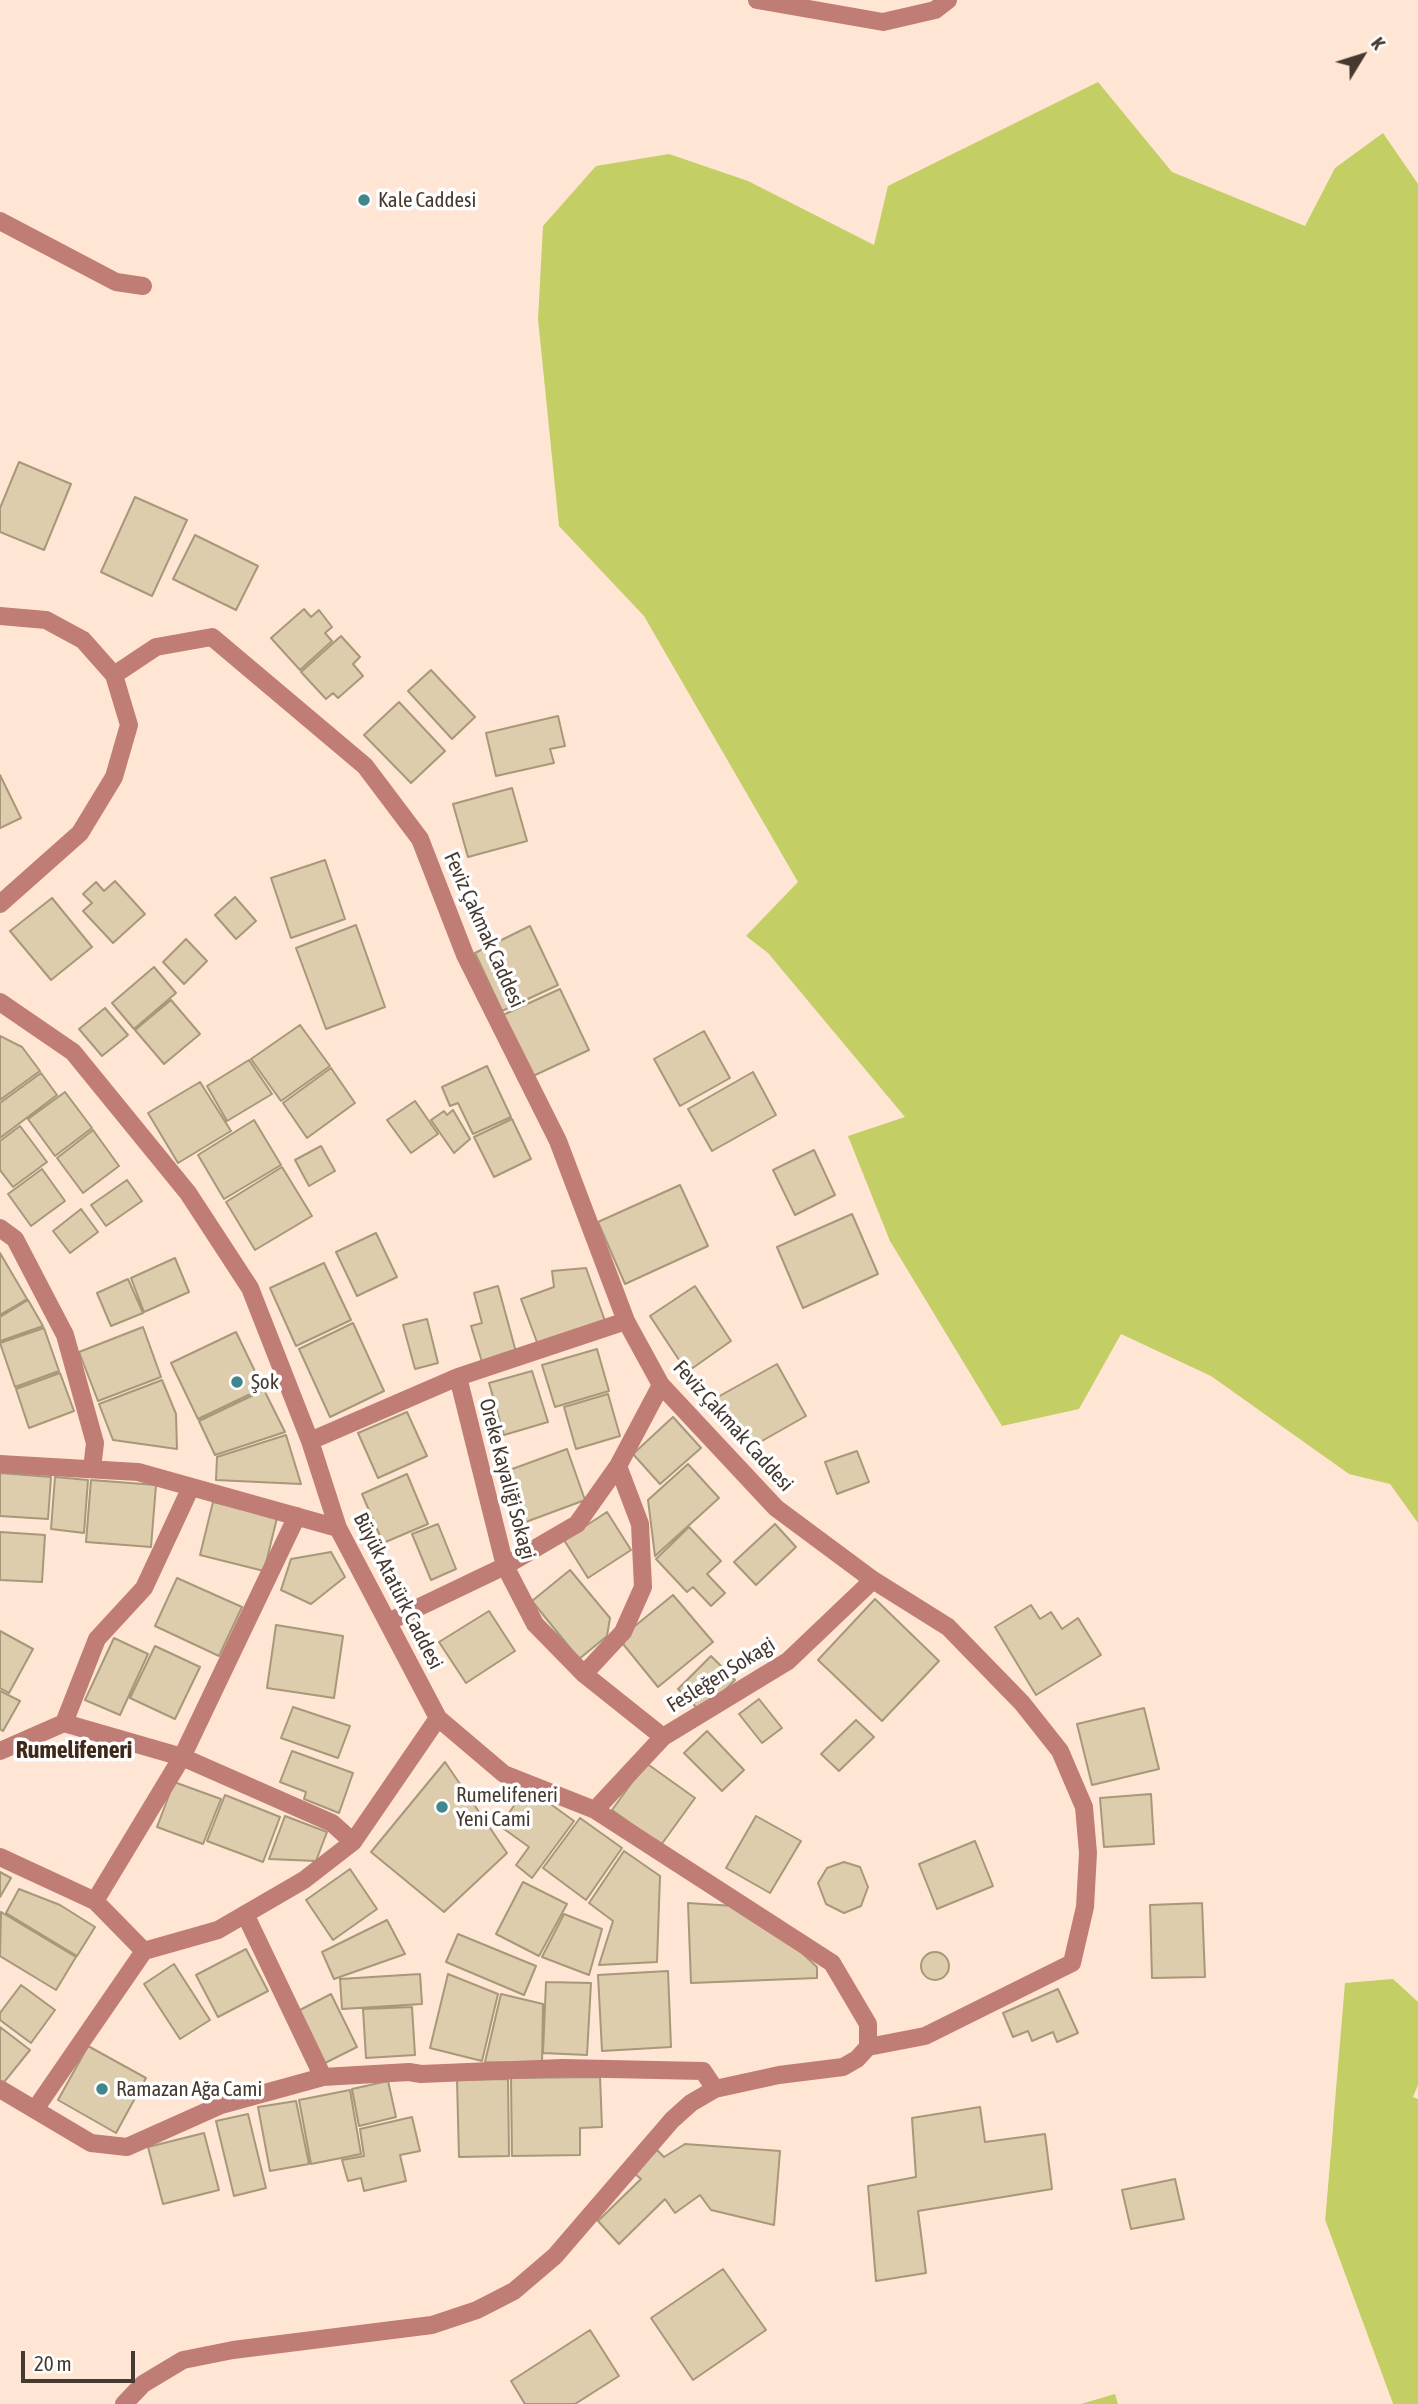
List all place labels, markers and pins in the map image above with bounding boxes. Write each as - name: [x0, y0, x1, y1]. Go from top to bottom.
- place label: Kale Caddesi: [378, 187, 476, 213]
- marker: Kale Caddesi: [356, 192, 372, 208]
- place label: Şok: [251, 1369, 279, 1395]
- marker: Şok: [229, 1374, 245, 1390]
- place label: Rumelifeneri Yeni Cami: [456, 1782, 558, 1832]
- marker: Rumelifeneri Yeni Cami: [434, 1799, 450, 1815]
- place label: Ramazan Ağa Cami: [116, 2076, 262, 2102]
- marker: Ramazan Ağa Cami: [94, 2081, 110, 2097]

